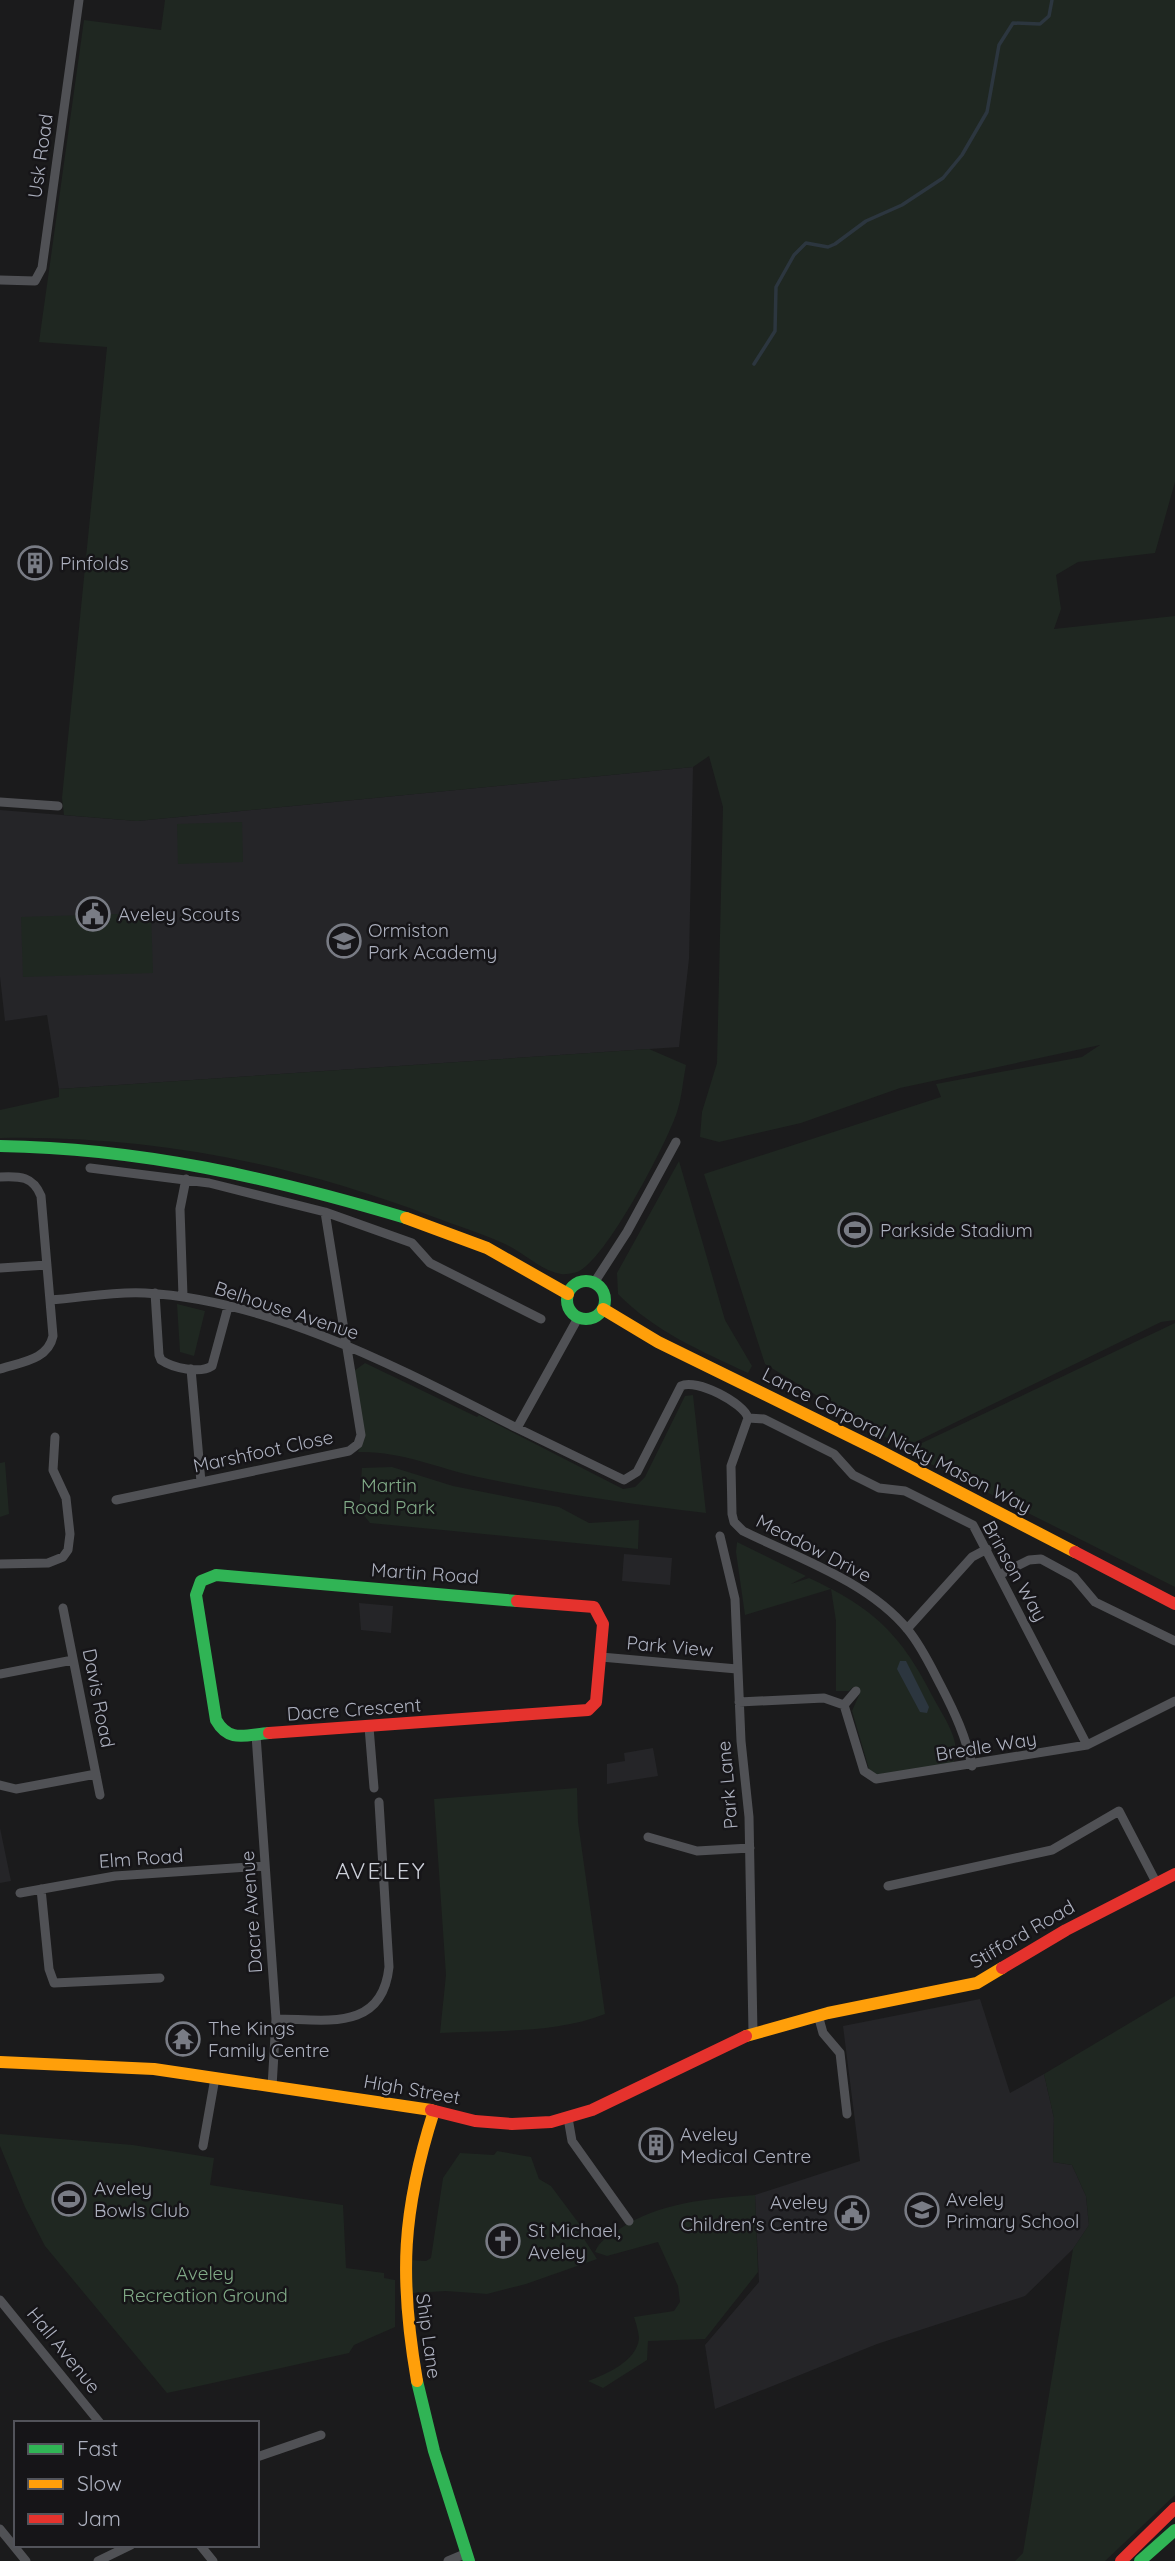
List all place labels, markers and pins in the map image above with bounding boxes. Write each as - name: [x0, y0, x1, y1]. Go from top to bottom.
- building icon: Pinfolds: [16, 544, 54, 582]
- place label: Pinfolds: [60, 551, 129, 575]
- public building icon: Aveley Scouts: [74, 895, 112, 933]
- place label: Aveley Scouts: [118, 902, 240, 926]
- place label: Ormiston Park Academy: [368, 918, 497, 964]
- school or university icon: Ormiston Park Academy: [325, 922, 363, 960]
- sports icon: Parkside Stadium: [836, 1211, 874, 1249]
- place label: Parkside Stadium: [880, 1218, 1033, 1242]
- place label: The Kings Family Centre: [208, 2016, 330, 2062]
- temple icon: The Kings Family Centre: [164, 2020, 202, 2058]
- place label: Aveley Medical Centre: [680, 2122, 811, 2168]
- building icon: Aveley Medical Centre: [637, 2126, 675, 2164]
- place label: Aveley Bowls Club: [94, 2176, 190, 2222]
- sports icon: Aveley Bowls Club: [50, 2180, 88, 2218]
- place label: Aveley Primary School: [946, 2187, 1079, 2233]
- place label: Aveley Children's Centre: [680, 2190, 828, 2236]
- school or university icon: Aveley Primary School: [903, 2191, 941, 2229]
- public building icon: Aveley Children's Centre: [833, 2194, 871, 2232]
- place label: St Michael, Aveley: [528, 2218, 621, 2264]
- church icon: St Michael, Aveley: [484, 2222, 522, 2260]

